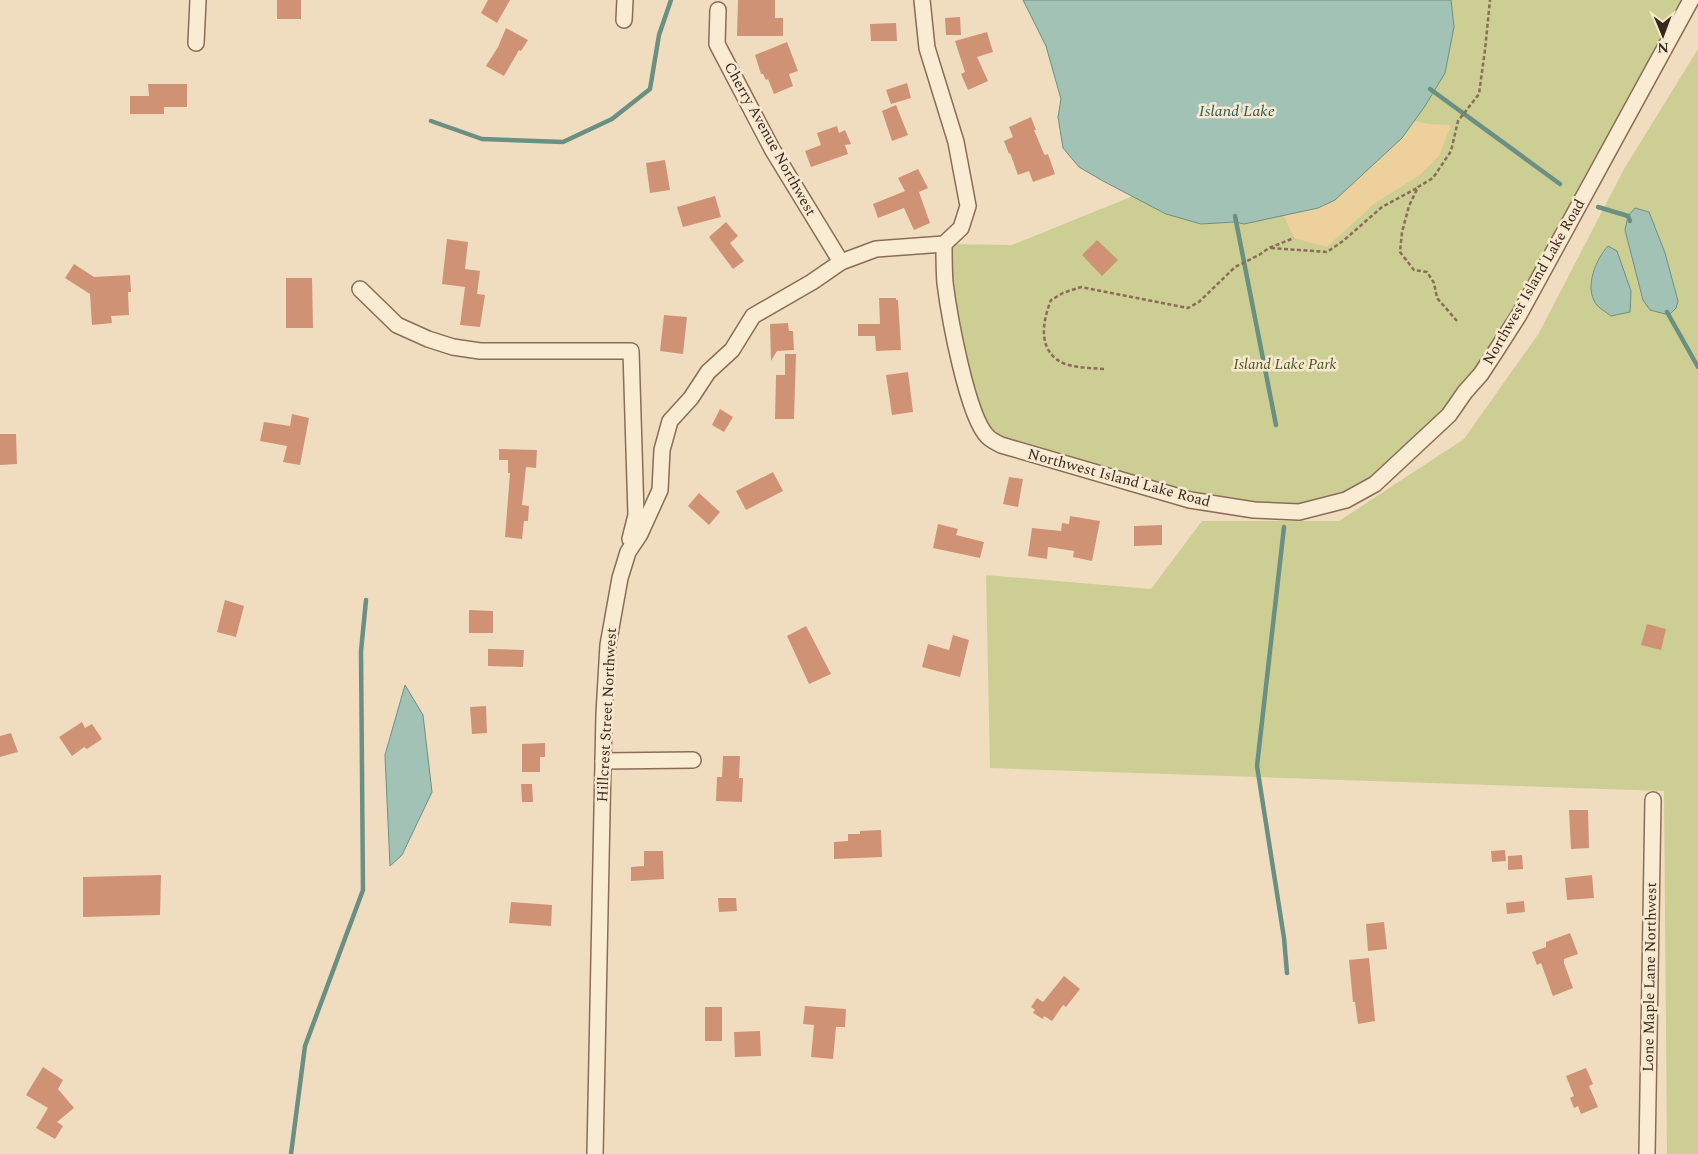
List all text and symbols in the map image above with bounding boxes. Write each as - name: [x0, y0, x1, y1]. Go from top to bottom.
- north arrow: [1638, 10, 1688, 60]
- text: N: [1657, 37, 1669, 58]
- street label: Cherry Avenue Northwest: [718, 58, 822, 220]
- water label: Island Lake: [1199, 99, 1275, 123]
- street label: Northwest Island Lake Road: [1477, 195, 1591, 369]
- park label: Island Lake Park: [1233, 353, 1337, 376]
- street label: Northwest Island Lake Road: [1025, 443, 1213, 513]
- street label: Hillcrest Street Northwest: [591, 627, 623, 803]
- street label: Lone Maple Lane Northwest: [1637, 882, 1663, 1072]

